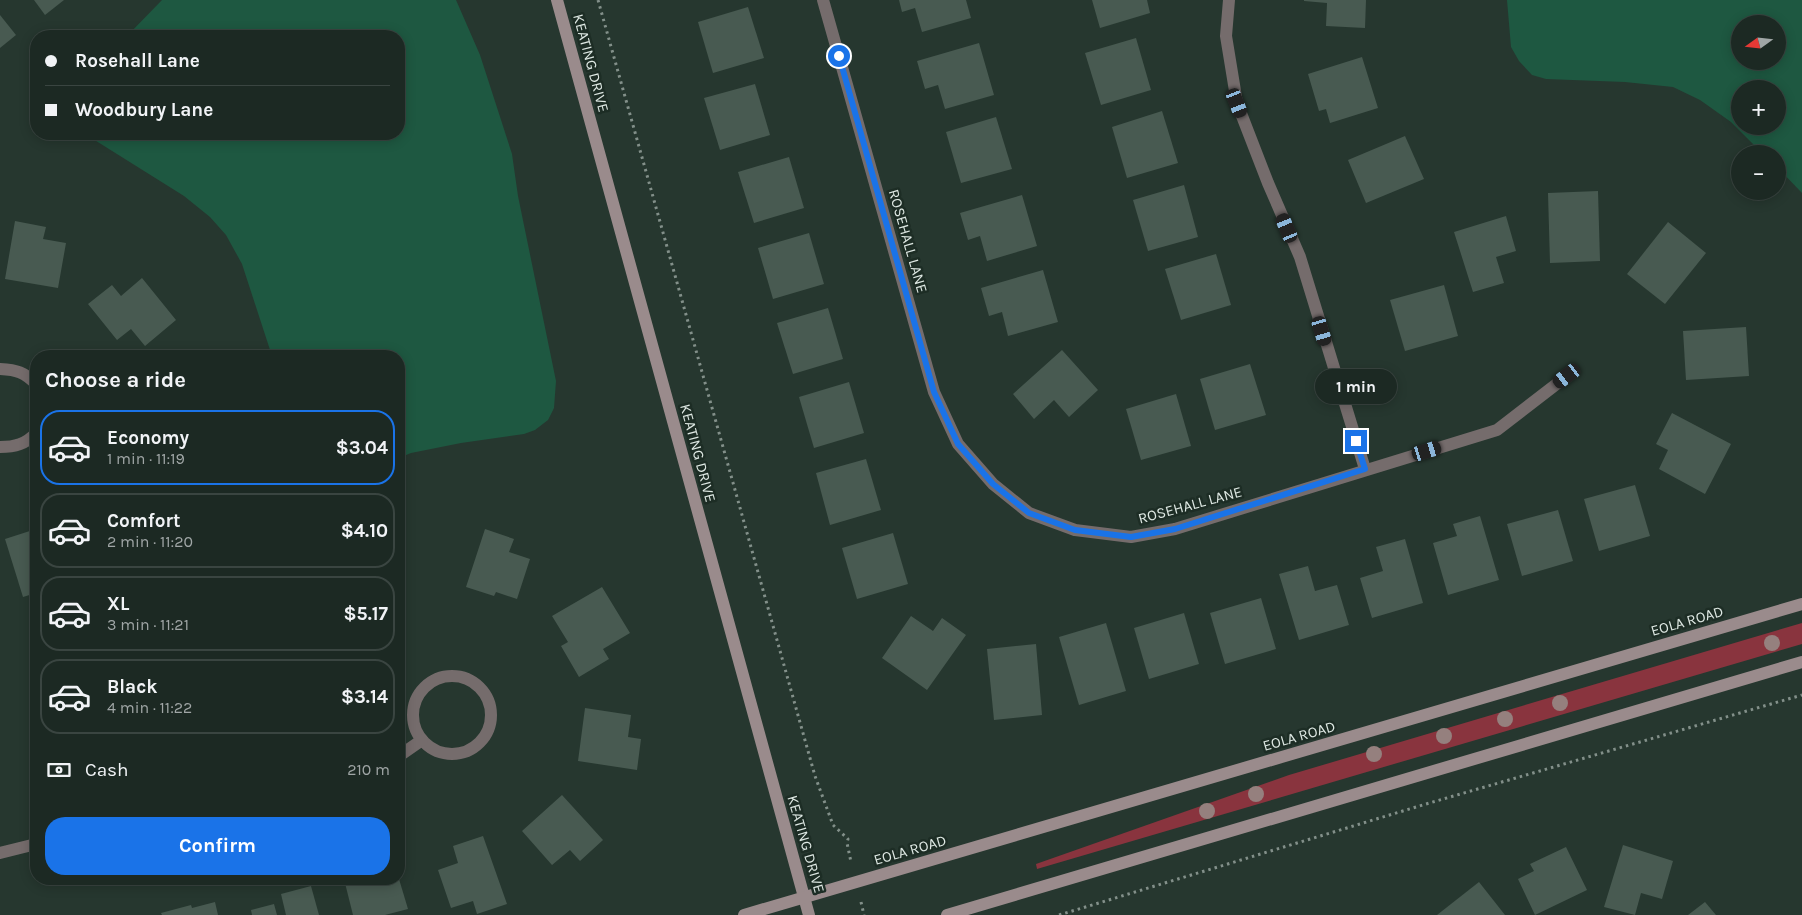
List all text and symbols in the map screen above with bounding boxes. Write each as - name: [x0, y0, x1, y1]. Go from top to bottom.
- street label: KEATING DRIVE: [569, 12, 613, 114]
- north arrow: [1731, 15, 1786, 70]
- map controls: [1731, 15, 1786, 200]
- route start: [828, 45, 850, 67]
- text: Rosehall Lane: [75, 50, 200, 72]
- button: +: [1731, 80, 1786, 135]
- car: [1224, 86, 1249, 120]
- text: Woodbury Lane: [75, 99, 213, 121]
- button: −: [1731, 145, 1786, 200]
- street label: ROSEHALL LANE: [885, 187, 931, 295]
- car: [1274, 211, 1299, 245]
- car: [1310, 314, 1333, 348]
- car: [1550, 361, 1583, 391]
- text: Choose a ride: [45, 367, 186, 393]
- callout: 1 min: [1315, 368, 1397, 404]
- text: 1 min: [1336, 377, 1376, 396]
- street label: KEATING DRIVE: [676, 402, 720, 504]
- icon: car: [47, 425, 92, 470]
- text: Economy: [107, 427, 189, 449]
- route end: [1345, 430, 1367, 452]
- text: $3.04: [336, 437, 388, 459]
- car: [1410, 439, 1443, 463]
- text: 1 min · 11:19: [107, 449, 185, 468]
- street label: ROSEHALL LANE: [1136, 482, 1244, 528]
- icon: car: [47, 508, 92, 553]
- text: Comfort: [107, 510, 181, 532]
- text: $4.10: [341, 520, 388, 542]
- text: 2 min · 11:20: [107, 532, 193, 551]
- icon: car: [47, 591, 92, 636]
- text: XL: [107, 593, 129, 615]
- street label: EOLA ROAD: [1649, 602, 1725, 640]
- text: $5.17: [344, 603, 388, 625]
- text: 3 min · 11:21: [107, 615, 189, 634]
- icon: car: [47, 674, 92, 719]
- text: Black: [107, 676, 158, 698]
- text: $3.14: [341, 686, 388, 708]
- text: 4 min · 11:22: [107, 698, 192, 717]
- street label: EOLA ROAD: [1261, 717, 1337, 755]
- icon: cash: [45, 756, 73, 784]
- text: Cash: [85, 759, 129, 781]
- text: 210 m: [347, 760, 390, 779]
- street label: KEATING DRIVE: [783, 793, 829, 895]
- button: Confirm: [45, 817, 390, 875]
- street label: EOLA ROAD: [872, 831, 948, 869]

